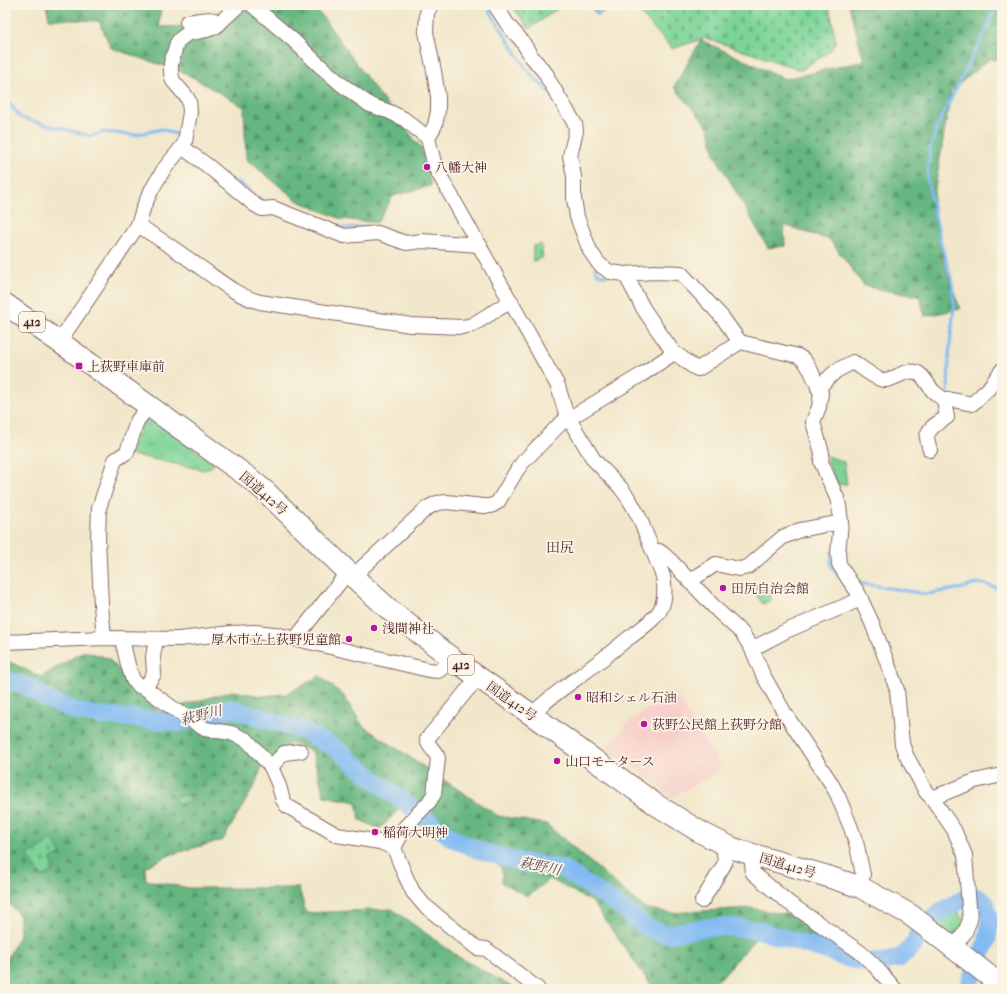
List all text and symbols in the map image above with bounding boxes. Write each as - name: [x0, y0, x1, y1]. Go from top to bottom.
- place label: 八幡大神: [435, 160, 487, 175]
- marker: 八幡大神: [422, 162, 432, 172]
- road number: 412: [19, 312, 45, 332]
- place label: 上荻野車庫前: [87, 359, 165, 374]
- marker: 上荻野車庫前: [74, 361, 84, 371]
- street label: 国道412号: [237, 469, 290, 518]
- district label: 田尻: [546, 539, 574, 556]
- place label: 田尻自治会館: [731, 581, 809, 596]
- marker: 田尻自治会館: [718, 583, 728, 593]
- place label: 浅間神社: [382, 621, 434, 636]
- marker: 浅間神社: [369, 623, 379, 633]
- place label: 厚木市立上荻野児童館: [211, 632, 341, 647]
- marker: 厚木市立上荻野児童館: [344, 634, 354, 644]
- road number: 412: [448, 655, 474, 675]
- street label: 国道412号: [484, 679, 540, 724]
- place label: 昭和シェル石油: [586, 690, 677, 705]
- marker: 昭和シェル石油: [573, 692, 583, 702]
- water label: 萩野川: [179, 702, 225, 729]
- place label: 荻野公民館上荻野分館: [652, 717, 782, 732]
- marker: 荻野公民館上荻野分館: [639, 719, 649, 729]
- place label: 山口モータース: [565, 754, 655, 769]
- marker: 山口モータース: [552, 756, 562, 766]
- place label: 稲荷大明神: [383, 825, 448, 840]
- marker: 稲荷大明神: [370, 827, 380, 837]
- street label: 国道412号: [758, 850, 818, 881]
- water label: 萩野川: [518, 854, 564, 880]

